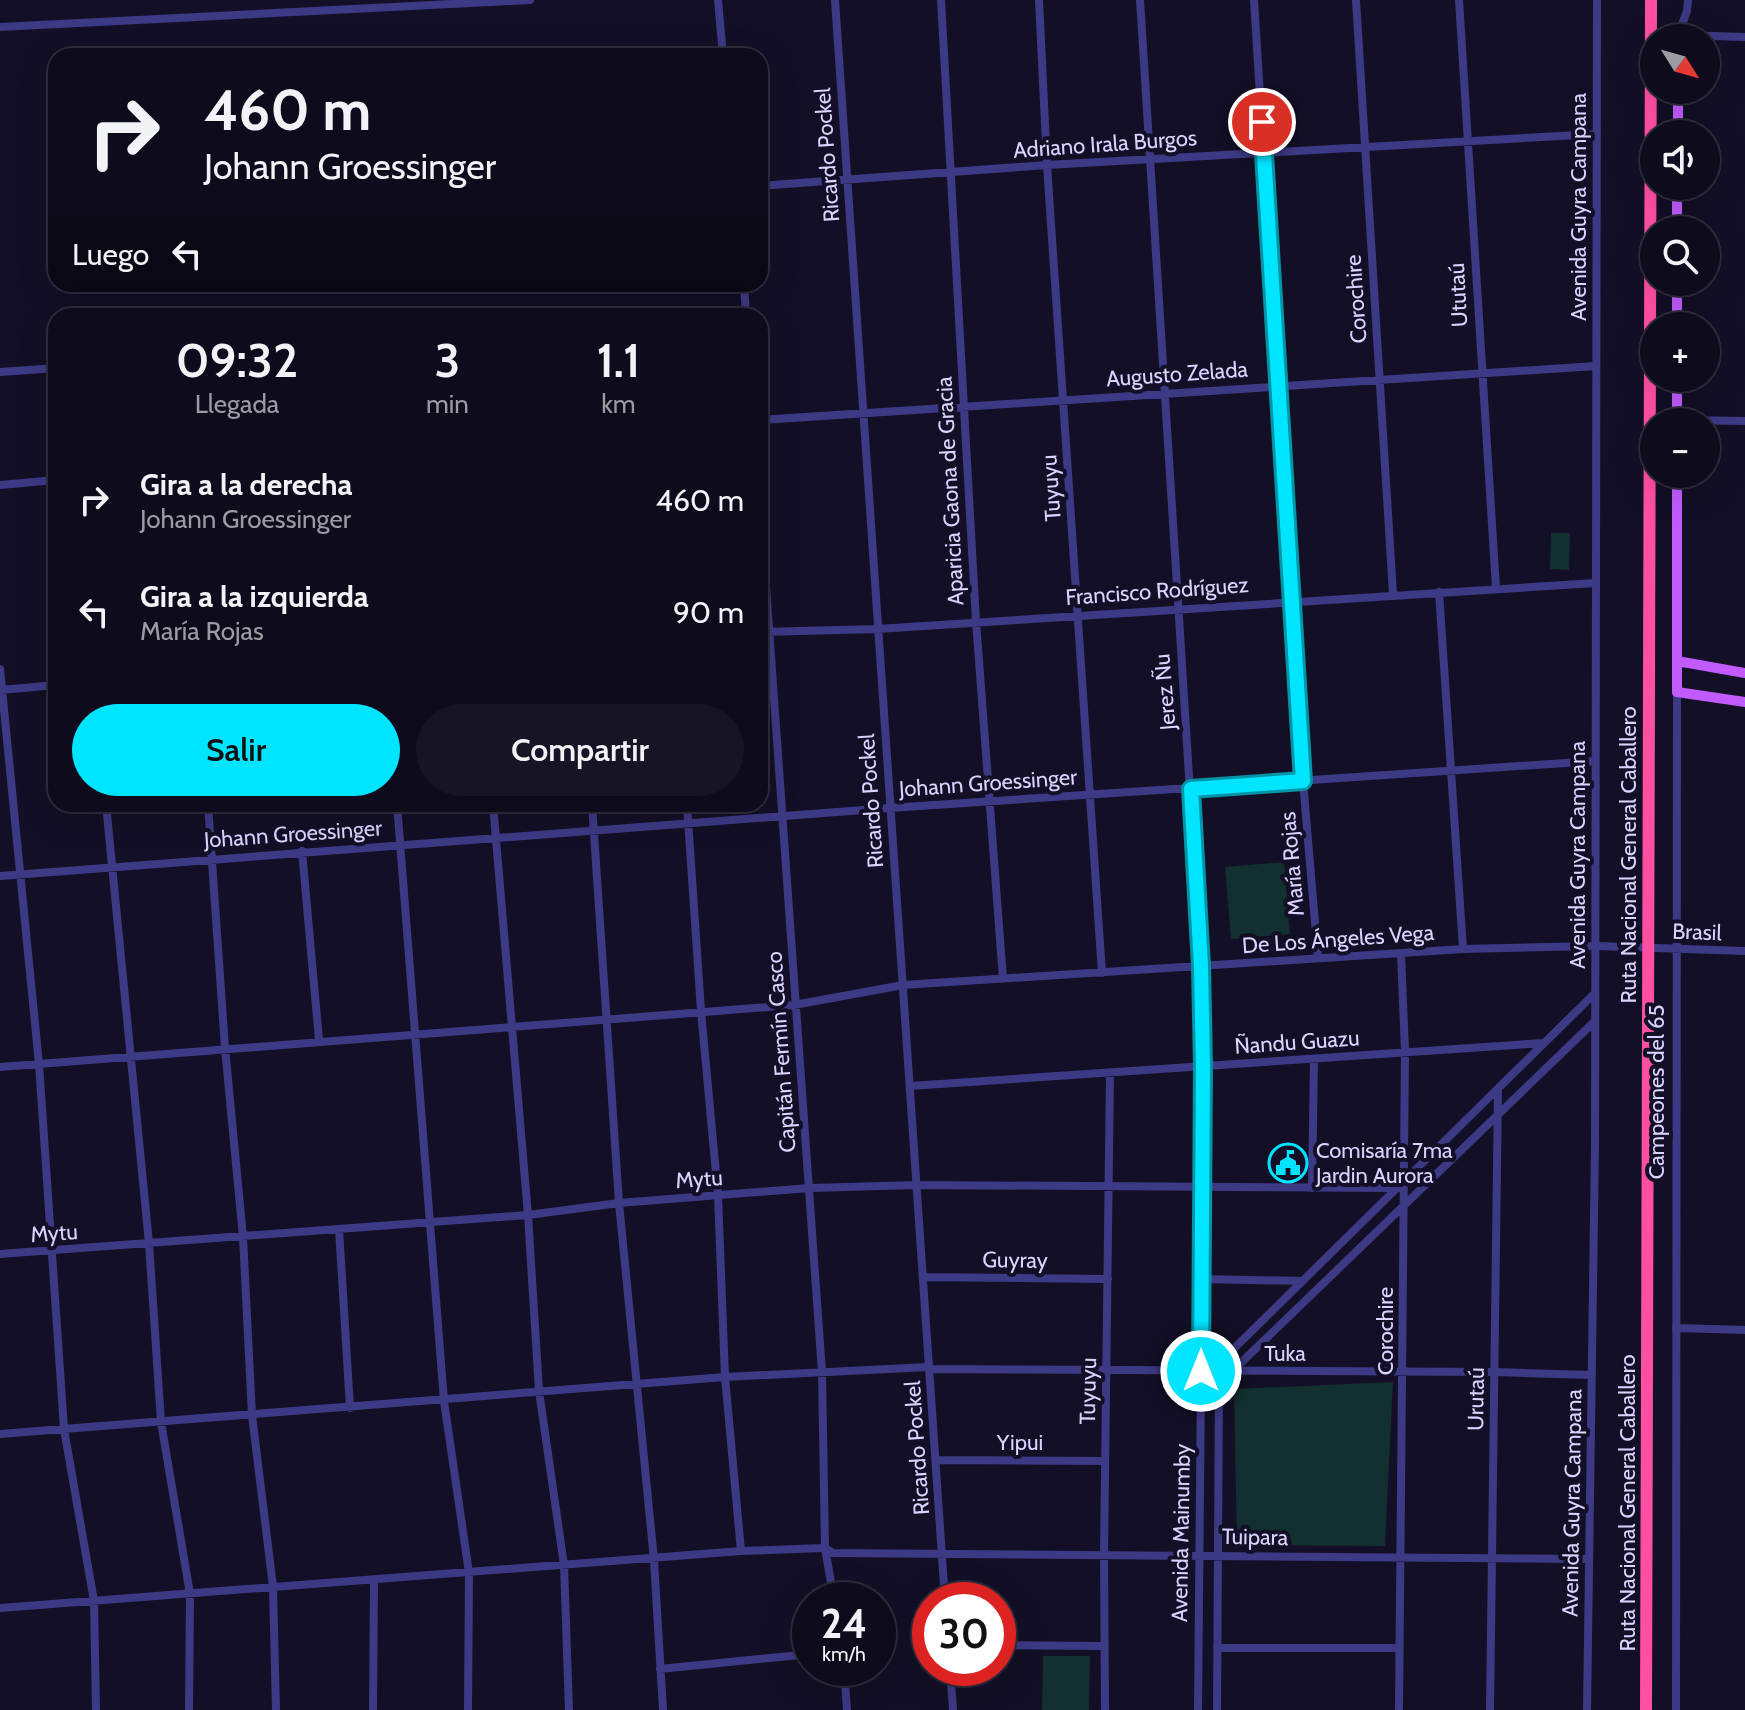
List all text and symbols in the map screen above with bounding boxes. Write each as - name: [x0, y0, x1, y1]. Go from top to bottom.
- north arrow: [1640, 24, 1720, 104]
- map controls: [1640, 24, 1720, 488]
- text: 460 m: [204, 76, 371, 144]
- icon: right: [72, 80, 176, 184]
- street label: Ricardo Pockel: [809, 86, 845, 223]
- pin: [1228, 88, 1296, 156]
- street label: Avenida Guyra Campana: [1565, 93, 1592, 321]
- icon: arrive: [1240, 100, 1284, 144]
- button: sound: [1640, 120, 1720, 200]
- street label: Adriano Irala Burgos: [1012, 124, 1198, 164]
- text: Johann Groessinger: [204, 144, 496, 188]
- button: search: [1640, 216, 1720, 296]
- icon: left: [165, 232, 209, 276]
- text: Luego: [72, 236, 149, 273]
- street label: Corochire: [1339, 254, 1373, 344]
- street label: Ututaú: [1443, 262, 1473, 328]
- button: +: [1640, 312, 1720, 392]
- text: 09:32: [176, 331, 298, 389]
- text: 3: [434, 331, 460, 389]
- text: 1.1: [597, 331, 640, 389]
- street label: Augusto Zelada: [1105, 356, 1249, 392]
- street label: Aparicia Gaona de Gracia: [931, 375, 969, 606]
- text: Llegada: [195, 388, 279, 420]
- text: min: [426, 388, 469, 420]
- text: km: [601, 388, 636, 420]
- button: −: [1640, 408, 1720, 488]
- street label: Tuyuyu: [1035, 454, 1067, 522]
- text: Gira a la derecha: [140, 466, 352, 503]
- icon: right: [72, 478, 116, 522]
- text: 460 m: [656, 482, 744, 519]
- text: Johann Groessinger: [140, 503, 351, 535]
- street label: Francisco Rodríguez: [1064, 571, 1250, 611]
- text: Gira a la izquierda: [140, 578, 369, 615]
- icon: left: [72, 590, 116, 634]
- text: 90 m: [673, 594, 744, 631]
- text: María Rojas: [140, 615, 264, 647]
- street label: Jerez Ñu: [1148, 653, 1182, 732]
- button: Salir: [72, 704, 400, 796]
- button: Compartir: [416, 704, 744, 796]
- street label: Ruta Nacional General Caballero: [1615, 706, 1642, 1004]
- street label: Ricardo Pockel: [853, 732, 889, 869]
- street label: Avenida Guyra Campana: [1564, 741, 1591, 969]
- street label: Johann Groessinger: [897, 763, 1078, 803]
- street label: María Rojas: [1274, 811, 1310, 917]
- street label: Johann Groessinger: [202, 814, 383, 854]
- street label: Brasil: [1672, 918, 1723, 946]
- street label: De Los Ángeles Vega: [1241, 919, 1435, 959]
- street label: Capitán Fermín Casco: [761, 951, 801, 1153]
- street label: Campeones del 65: [1643, 1005, 1670, 1179]
- street label: Ñandu Guazu: [1234, 1024, 1360, 1060]
- place label: Comisaría 7ma Jardin Aurora: [1315, 1137, 1453, 1189]
- public building icon: Comisaría 7ma Jardin Aurora: [1267, 1142, 1309, 1184]
- street label: Mytu: [674, 1164, 724, 1194]
- street label: Mytu: [29, 1218, 79, 1248]
- street label: Guyray: [982, 1246, 1048, 1274]
- street label: Corochire: [1372, 1287, 1399, 1375]
- position arrow: [1159, 1329, 1243, 1413]
- street label: Tuka: [1264, 1340, 1306, 1367]
- street label: Ruta Nacional General Caballero: [1614, 1354, 1641, 1652]
- street label: Tuyuyu: [1074, 1357, 1102, 1425]
- street label: Urutaú: [1462, 1367, 1490, 1431]
- street label: Ricardo Pockel: [899, 1379, 935, 1516]
- street label: Avenida Guyra Campana: [1557, 1388, 1587, 1617]
- street label: Yipui: [996, 1429, 1043, 1456]
- street label: Avenida Mainumby: [1166, 1444, 1196, 1622]
- street label: Tuipara: [1222, 1523, 1289, 1551]
- speed limit sign: 30: [912, 1582, 1016, 1686]
- text: 24: [821, 1599, 867, 1648]
- text: km/h: [822, 1642, 866, 1666]

